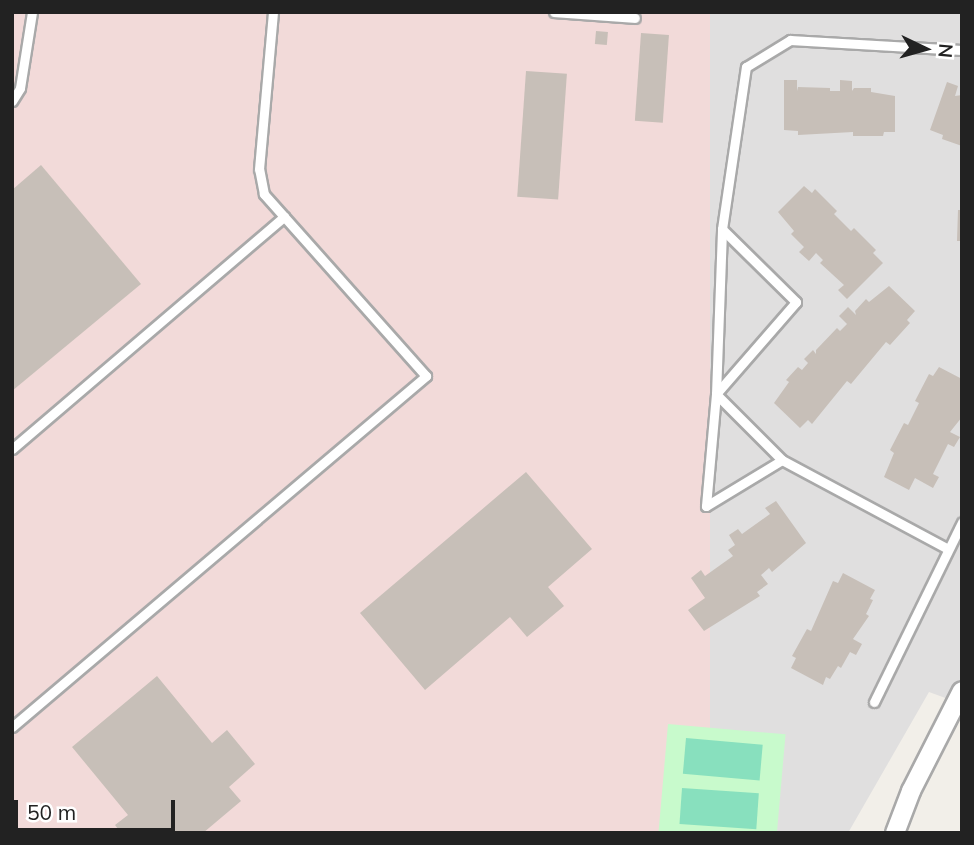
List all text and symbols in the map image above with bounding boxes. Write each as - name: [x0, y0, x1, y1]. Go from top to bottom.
- north arrow: [890, 14, 960, 84]
- text: N: [933, 43, 959, 59]
- scale bar: [18, 786, 178, 830]
- text: 50 m: [27, 799, 76, 825]

